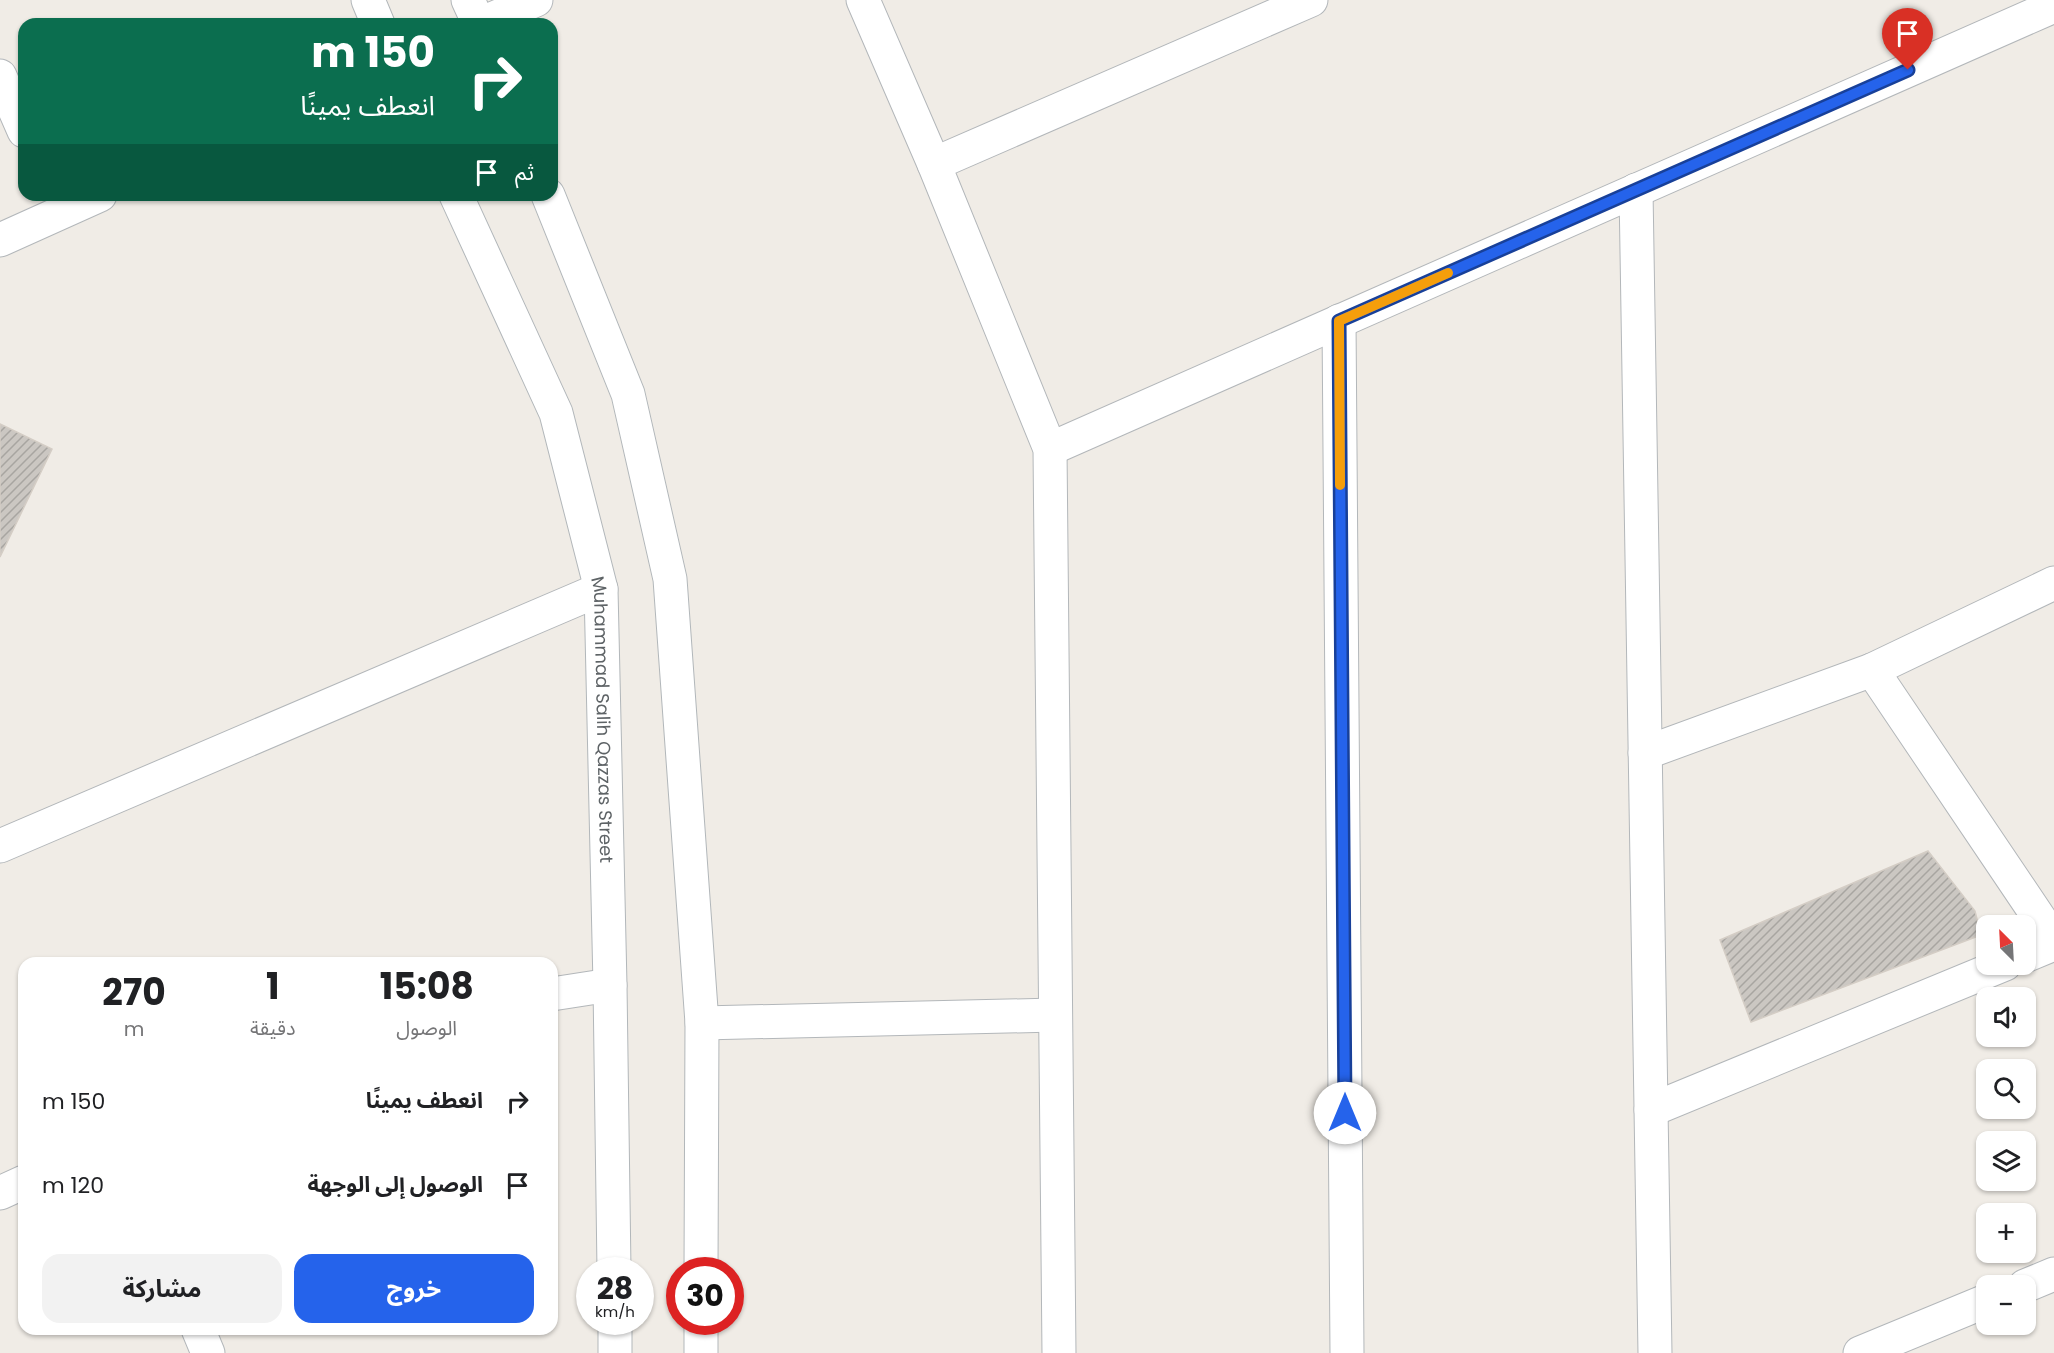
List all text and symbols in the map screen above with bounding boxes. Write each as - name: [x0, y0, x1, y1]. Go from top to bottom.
- pin: [1882, 8, 1933, 70]
- icon: arrive: [1891, 17, 1924, 50]
- text: 150 m: [311, 23, 435, 82]
- icon: right: [456, 42, 534, 120]
- text: انعطف يمينًا: [300, 87, 435, 124]
- icon: arrive: [470, 156, 503, 189]
- text: ثم: [515, 157, 534, 188]
- street label: Muhammad Salih Qazzas Street: [586, 573, 620, 863]
- north arrow: [1976, 915, 2036, 975]
- map controls: [1976, 915, 2036, 1335]
- text: 1: [266, 961, 279, 1012]
- text: 15:08: [380, 961, 474, 1012]
- text: 270: [102, 967, 166, 1018]
- button: sound: [1976, 987, 2036, 1047]
- text: دقيقة: [250, 1014, 295, 1042]
- text: الوصول: [396, 1014, 457, 1042]
- text: m: [124, 1015, 144, 1043]
- button: search: [1976, 1059, 2036, 1119]
- position arrow: [1313, 1081, 1377, 1145]
- text: انعطف يمينًا: [366, 1085, 483, 1116]
- icon: right: [501, 1085, 534, 1118]
- text: 150 m: [42, 1086, 105, 1117]
- button: layers: [1976, 1131, 2036, 1191]
- text: الوصول إلى الوجهة: [308, 1169, 483, 1200]
- icon: arrive: [501, 1169, 534, 1202]
- text: 120 m: [42, 1170, 104, 1201]
- button: +: [1976, 1203, 2036, 1263]
- button: مشاركة: [42, 1254, 282, 1323]
- button: خروج: [294, 1254, 534, 1323]
- speed limit sign: 30: [666, 1257, 744, 1335]
- text: 28: [597, 1267, 633, 1310]
- button: −: [1976, 1275, 2036, 1335]
- text: km/h: [595, 1301, 635, 1322]

